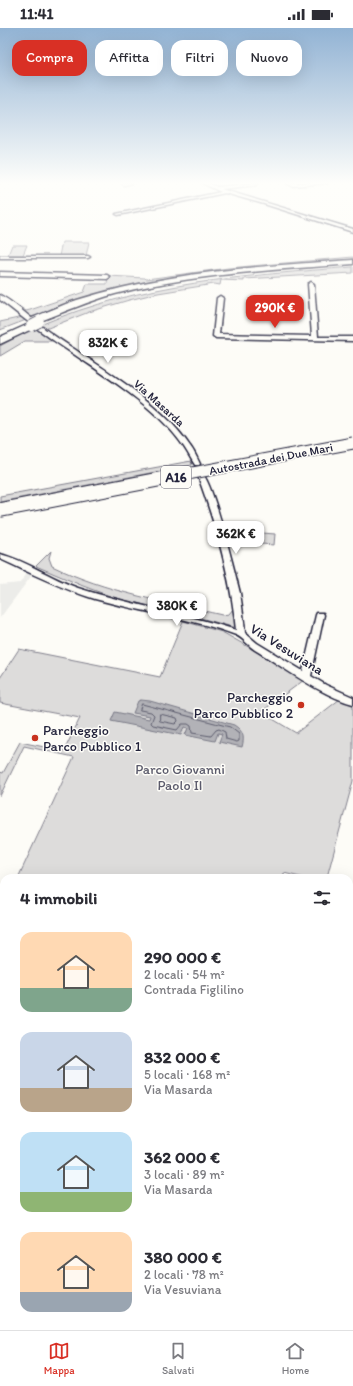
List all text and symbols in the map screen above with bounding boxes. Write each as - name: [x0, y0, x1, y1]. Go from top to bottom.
- text: 11:41: [20, 5, 54, 23]
- chip: Compra: [12, 40, 87, 76]
- chip: Affitta: [95, 40, 163, 76]
- chip: Filtri: [171, 40, 228, 76]
- chip: Nuovo: [236, 40, 302, 76]
- pin: 290K €: [242, 295, 308, 329]
- text: 290K €: [255, 300, 295, 315]
- pin: 832K €: [75, 330, 141, 364]
- text: 832K €: [88, 335, 128, 350]
- street label: Via Masarda: [131, 377, 187, 429]
- street label: Autostrada dei Due Mari: [208, 440, 334, 478]
- road number: A16: [161, 466, 191, 488]
- pin: 362K €: [203, 521, 269, 555]
- text: 362K €: [216, 526, 256, 541]
- pin: 380K €: [144, 593, 210, 627]
- text: 380K €: [157, 598, 197, 613]
- street label: Via Vesuviana: [247, 620, 327, 679]
- place label: Parcheggio Parco Pubblico 2: [194, 689, 294, 722]
- marker: Parcheggio Parco Pubblico 2: [296, 700, 306, 710]
- place label: Parcheggio Parco Pubblico 1: [43, 722, 142, 755]
- marker: Parcheggio Parco Pubblico 1: [30, 733, 40, 743]
- park label: Parco Giovanni Paolo II: [135, 761, 225, 794]
- icon: filters: [311, 887, 333, 909]
- text: 4 immobili: [20, 888, 97, 908]
- text: 290 000 €: [144, 947, 221, 967]
- icon: home: [52, 948, 100, 996]
- text: 2 locali · 54 m²: [144, 967, 225, 982]
- text: Contrada Figlilino: [144, 982, 244, 997]
- text: 832 000 €: [144, 1047, 220, 1067]
- icon: home: [52, 1048, 100, 1096]
- text: 5 locali · 168 m²: [144, 1067, 230, 1082]
- text: Via Masarda: [144, 1082, 212, 1097]
- text: 362 000 €: [144, 1147, 220, 1167]
- icon: home: [52, 1148, 100, 1196]
- text: 3 locali · 89 m²: [144, 1167, 224, 1182]
- text: Via Masarda: [144, 1182, 212, 1197]
- text: 380 000 €: [144, 1247, 222, 1267]
- icon: home: [52, 1248, 100, 1296]
- text: 2 locali · 78 m²: [144, 1267, 224, 1282]
- text: Via Vesuviana: [144, 1282, 221, 1297]
- tab: Mappa: [44, 1340, 75, 1377]
- tab: Salvati: [162, 1340, 194, 1377]
- tab: Home: [282, 1340, 309, 1377]

